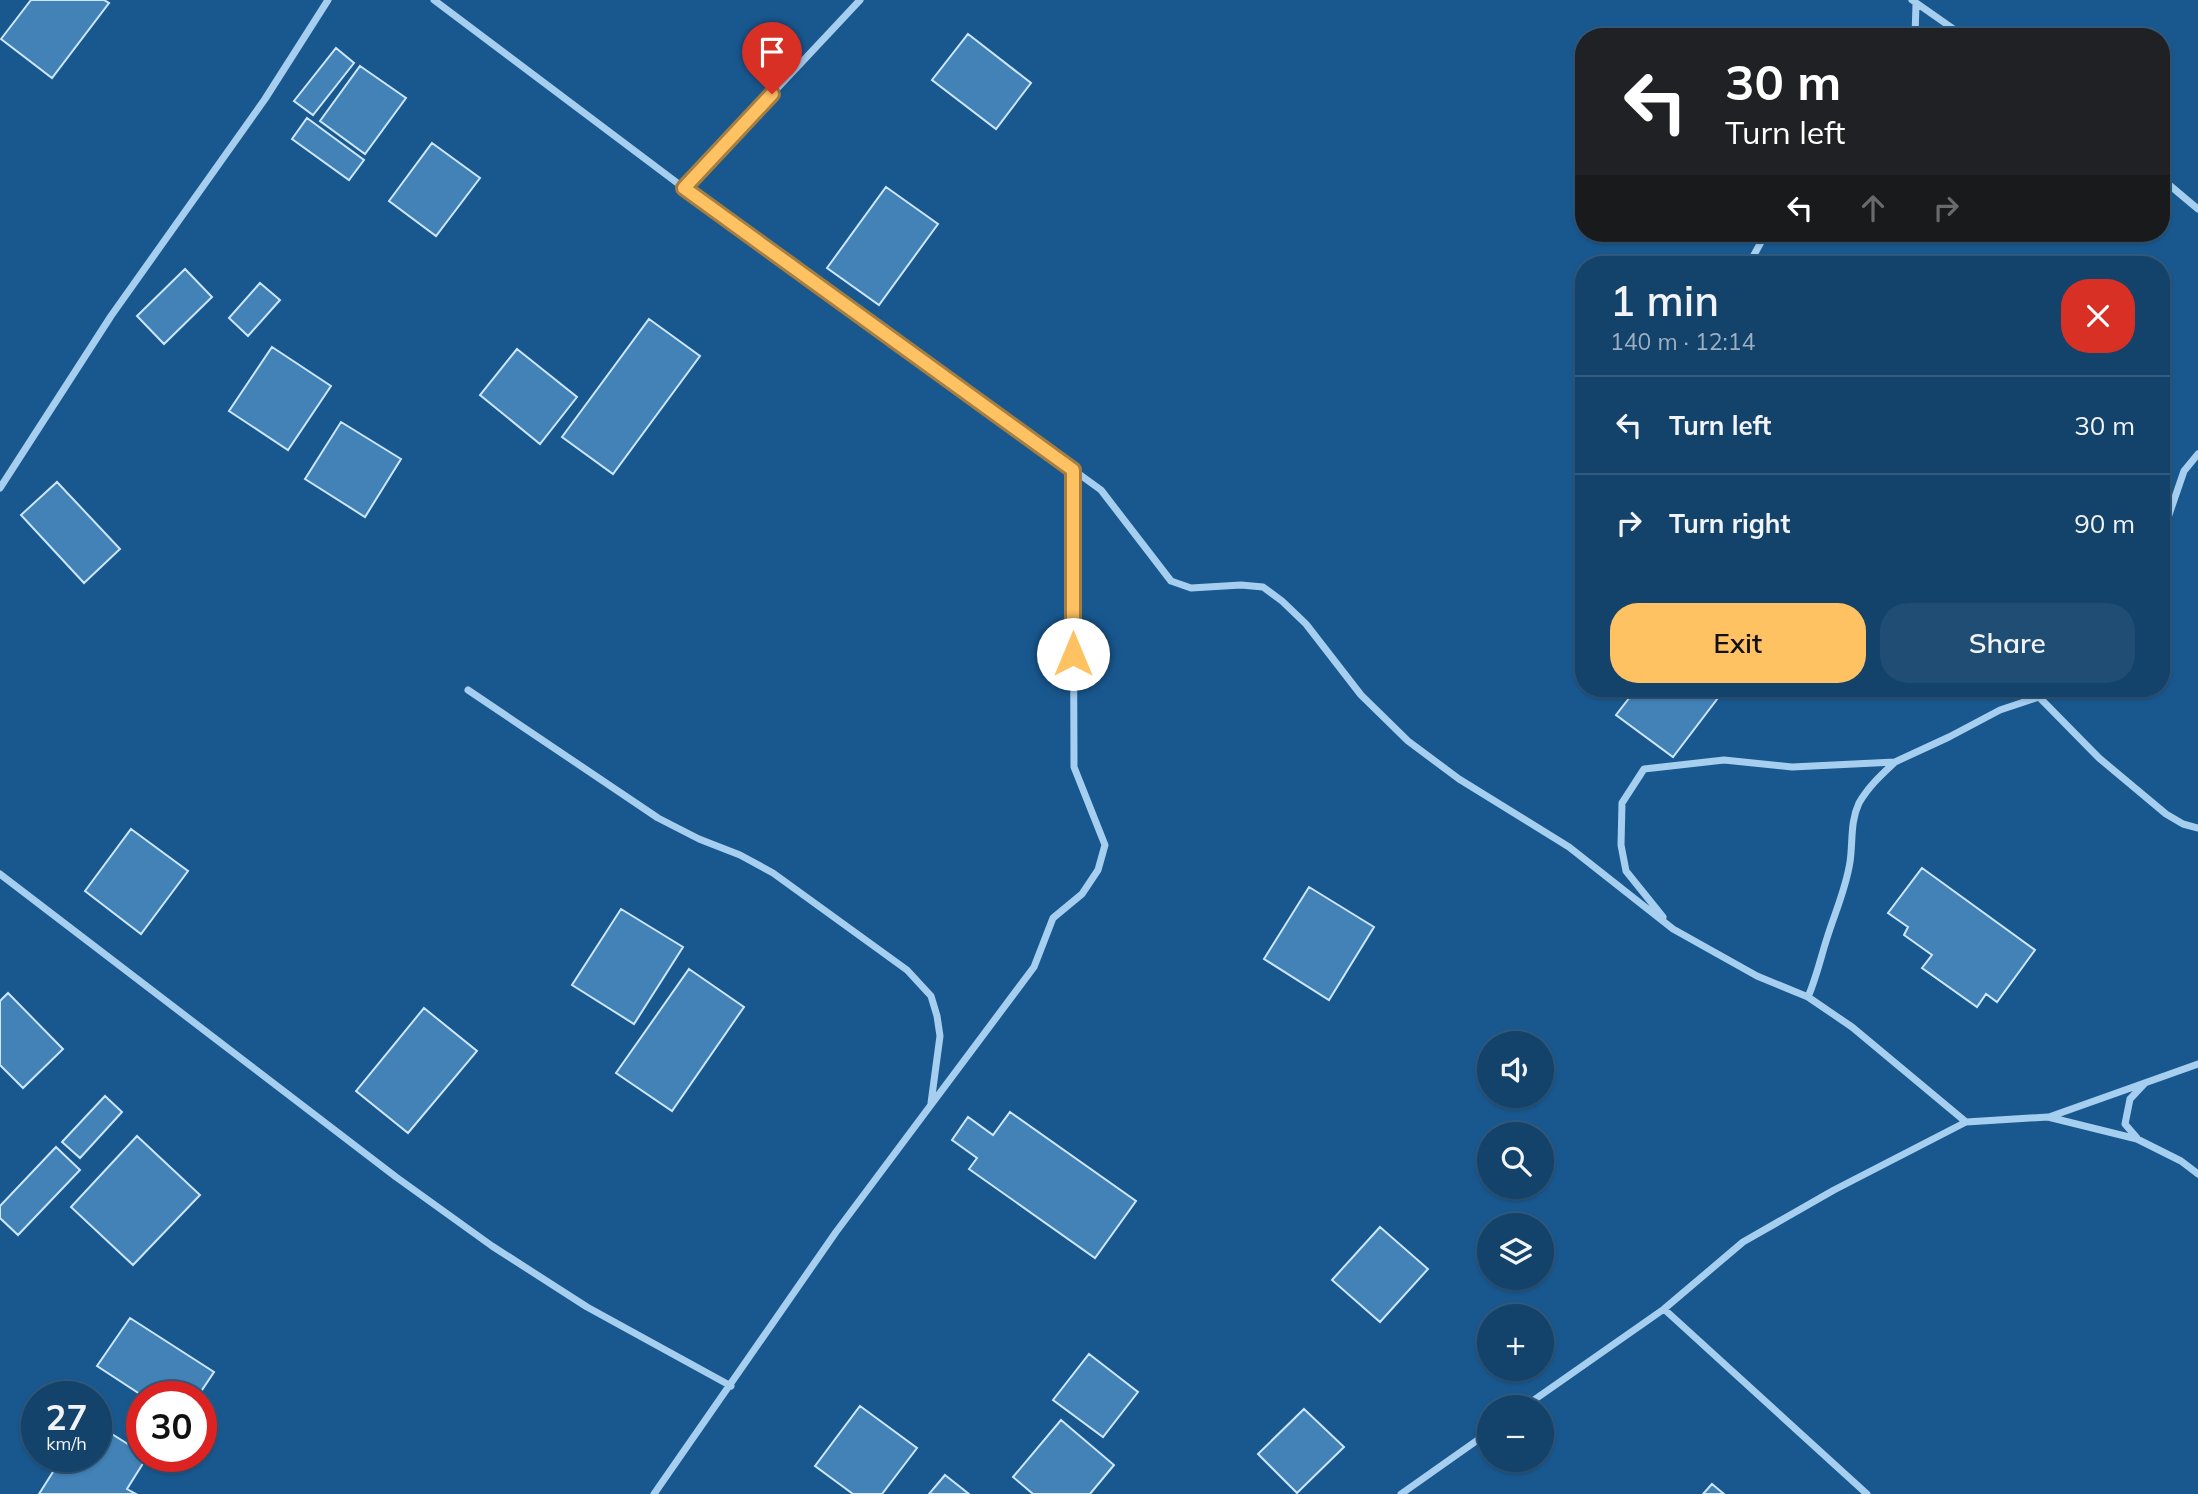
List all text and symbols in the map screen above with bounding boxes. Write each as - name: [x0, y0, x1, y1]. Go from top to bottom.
- pin: [742, 22, 802, 94]
- icon: arrive: [753, 33, 791, 71]
- text: 30 m: [1725, 51, 1841, 112]
- icon: left: [1610, 56, 1701, 147]
- text: Turn left: [1725, 112, 1845, 152]
- icon: left: [1781, 189, 1819, 227]
- icon: ahead: [1854, 189, 1892, 227]
- icon: right: [1927, 189, 1965, 227]
- text: 1 min: [1610, 274, 1719, 327]
- button: close: [2061, 279, 2135, 353]
- text: 140 m · 12:14: [1610, 327, 1755, 356]
- icon: left: [1610, 406, 1648, 444]
- text: Turn left: [1669, 409, 1771, 442]
- text: 30 m: [2074, 409, 2135, 442]
- icon: right: [1610, 504, 1648, 542]
- text: Turn right: [1669, 507, 1790, 540]
- text: 90 m: [2074, 507, 2135, 540]
- button: Exit: [1610, 603, 1866, 683]
- button: Share: [1880, 603, 2135, 683]
- position arrow: [1036, 617, 1110, 691]
- map controls: [1477, 1031, 1554, 1472]
- button: sound: [1477, 1031, 1554, 1108]
- button: search: [1477, 1122, 1554, 1199]
- button: layers: [1477, 1213, 1554, 1290]
- button: +: [1477, 1304, 1554, 1381]
- speed limit sign: 30: [126, 1381, 217, 1472]
- text: 27: [45, 1395, 88, 1439]
- button: −: [1477, 1395, 1554, 1472]
- text: km/h: [46, 1432, 87, 1455]

